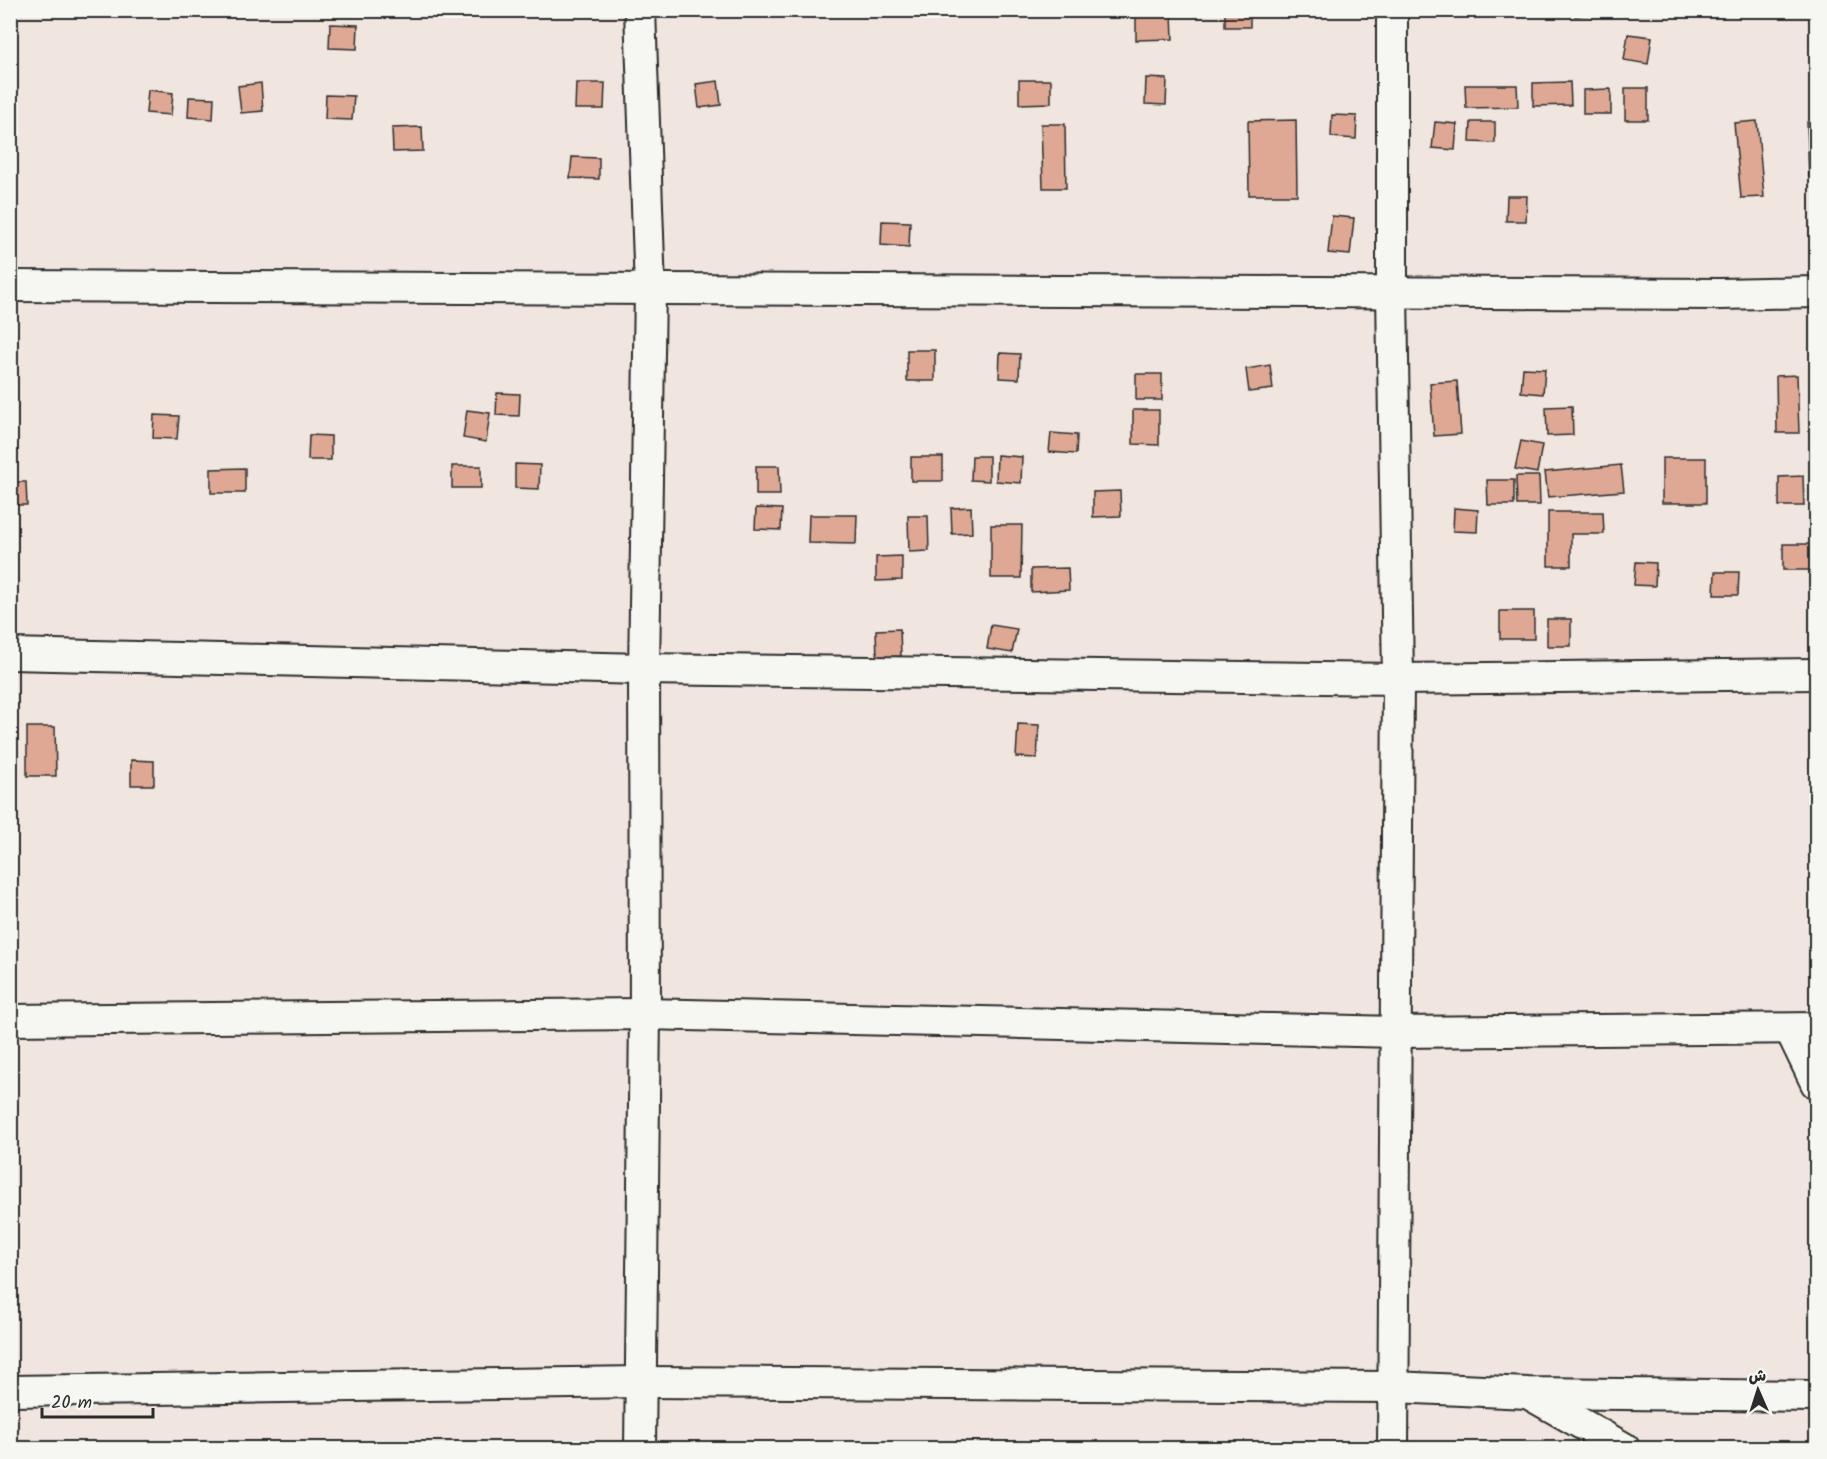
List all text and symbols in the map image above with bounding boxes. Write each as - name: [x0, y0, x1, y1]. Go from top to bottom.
- north arrow: [1728, 1360, 1788, 1420]
- text: ش: [1748, 1364, 1767, 1389]
- scale bar: [42, 1381, 153, 1419]
- text: 20 m: [51, 1389, 92, 1418]

